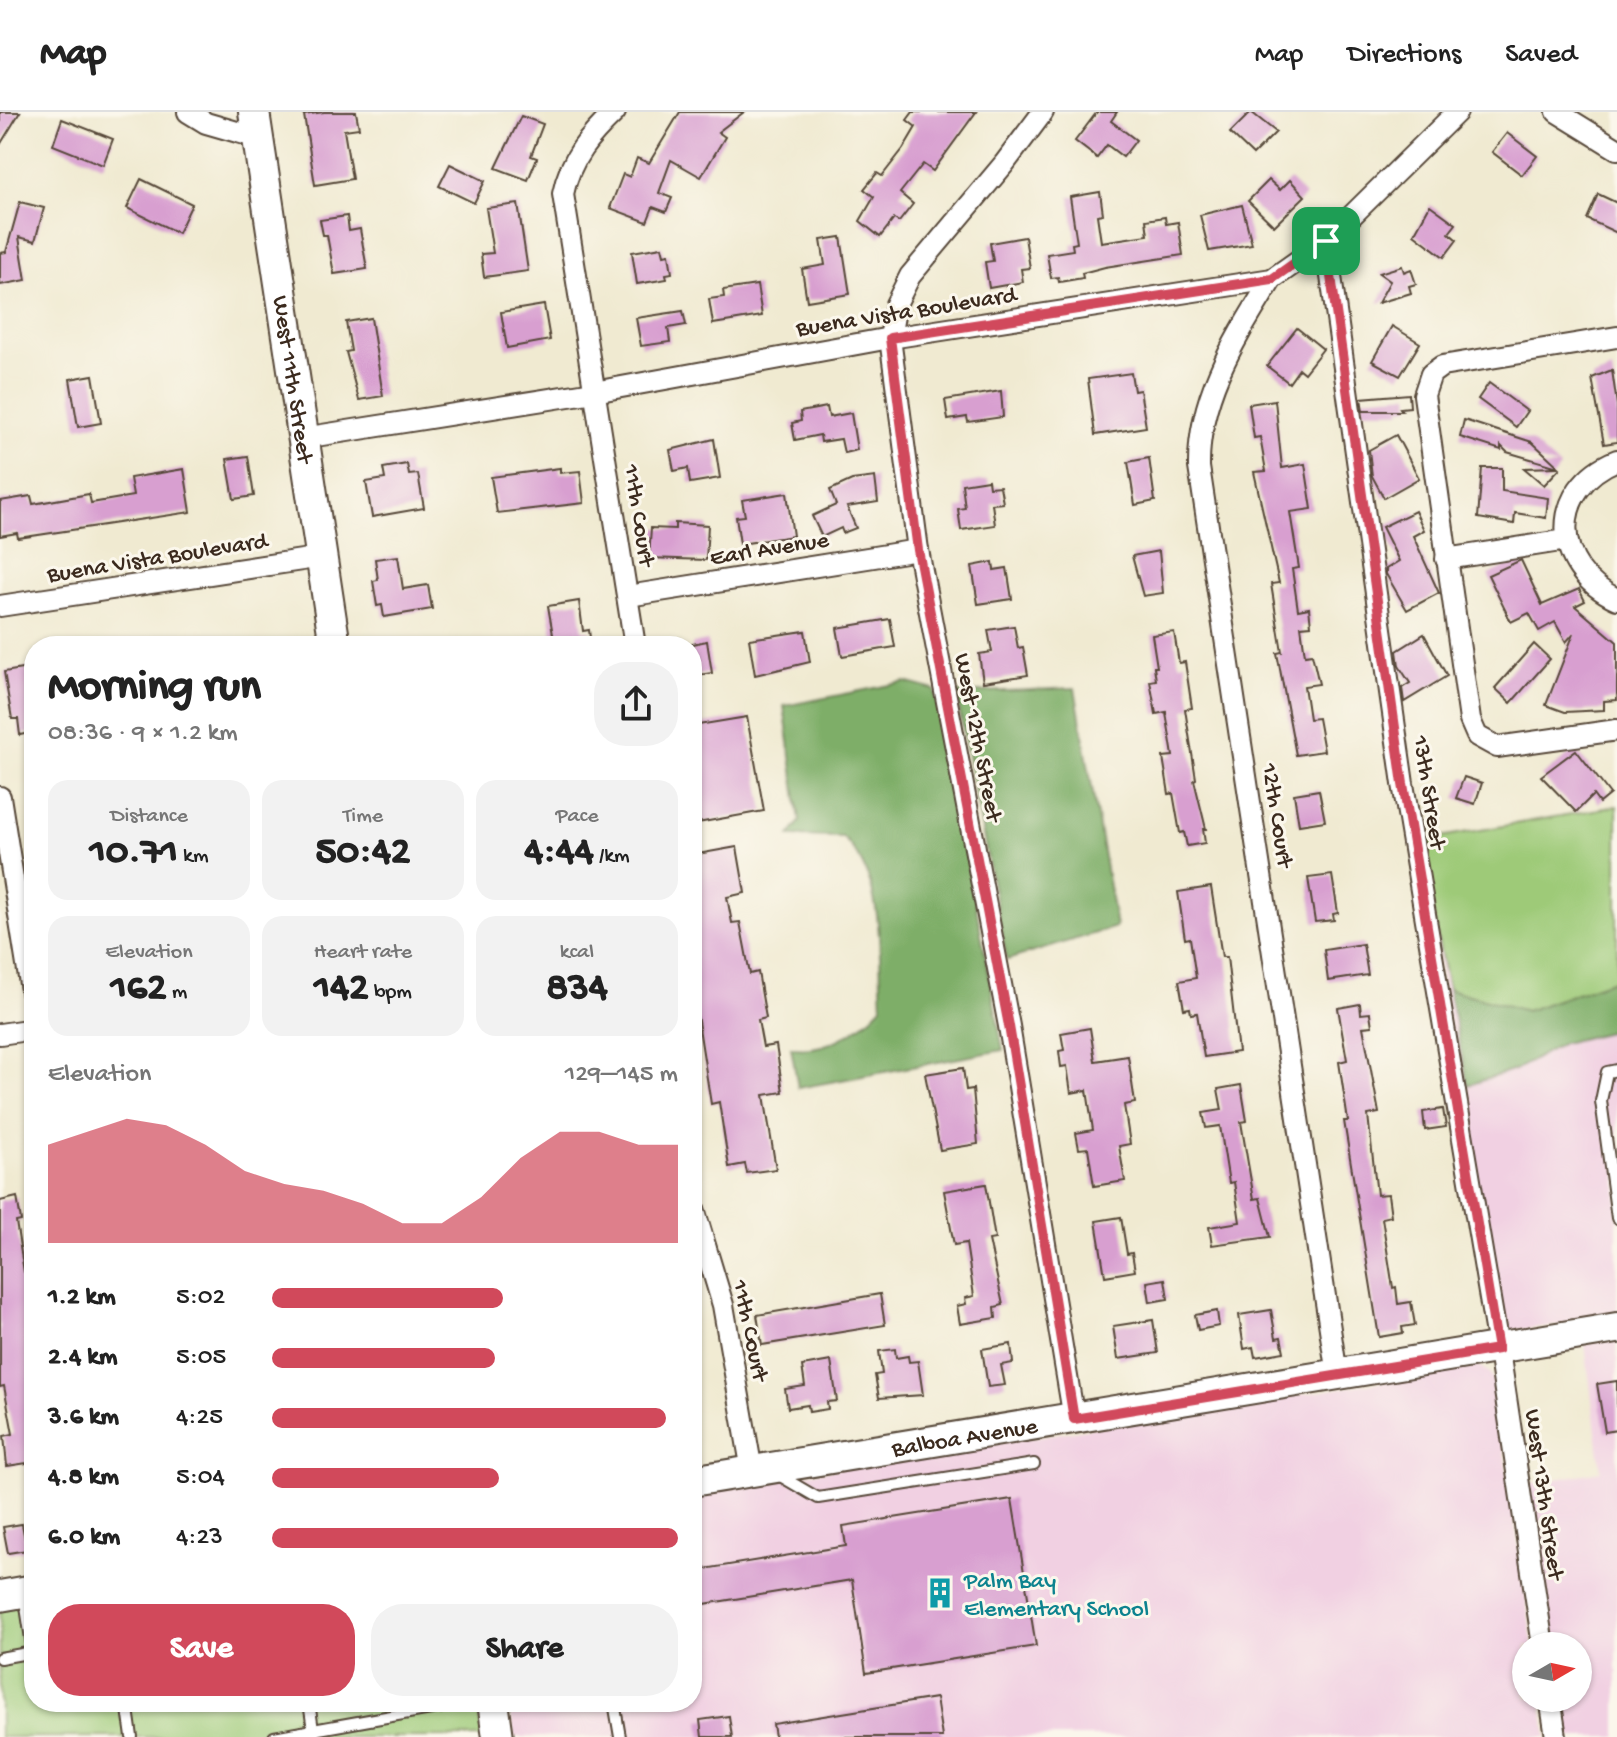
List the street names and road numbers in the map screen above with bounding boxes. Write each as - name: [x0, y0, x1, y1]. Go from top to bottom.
- street label: Buena Vista Boulevard: [793, 281, 1021, 345]
- street label: West 11th Street: [264, 294, 318, 467]
- street label: 11th Court: [615, 462, 660, 571]
- street label: Buena Vista Boulevard: [44, 527, 272, 591]
- street label: Earl Avenue: [708, 527, 832, 574]
- street label: West 12th Street: [946, 651, 1008, 826]
- street label: 13th Street: [1404, 733, 1451, 854]
- street label: 12th Court: [1253, 761, 1298, 872]
- street label: 11th Court: [724, 1276, 774, 1386]
- street label: West 13th Street: [1516, 1407, 1569, 1584]
- street label: Balboa Avenue: [889, 1413, 1040, 1466]

